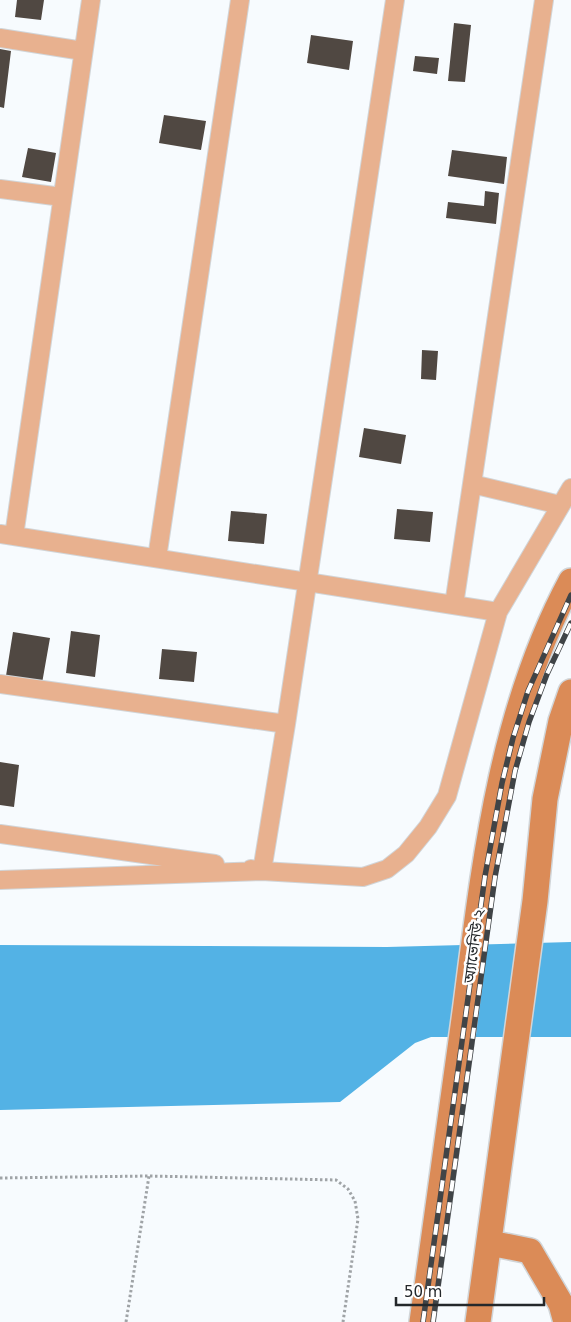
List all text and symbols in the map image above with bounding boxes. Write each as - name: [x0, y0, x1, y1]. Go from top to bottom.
- street label: অ্যাভেনিউ ২: [460, 908, 488, 985]
- scale bar: [396, 1274, 544, 1306]
- text: 50 m: [404, 1283, 442, 1301]

